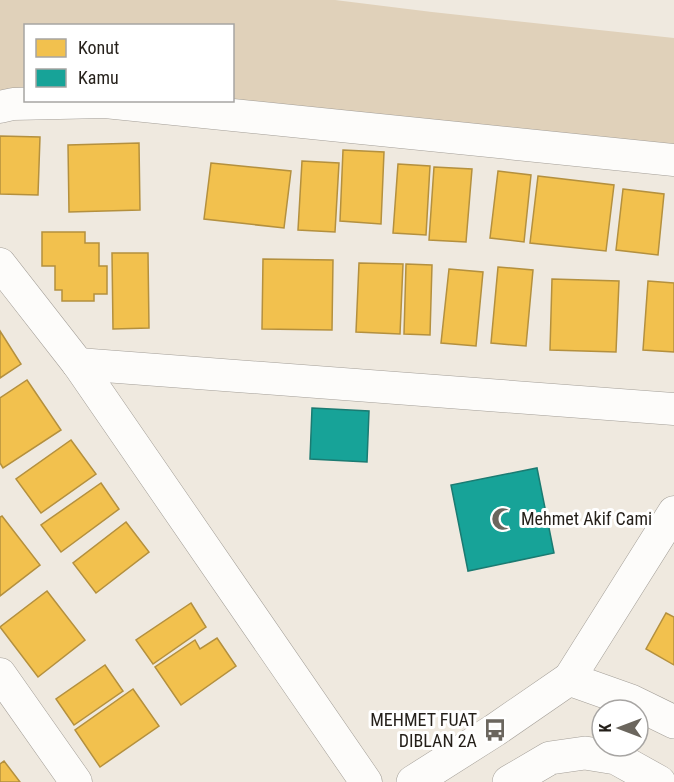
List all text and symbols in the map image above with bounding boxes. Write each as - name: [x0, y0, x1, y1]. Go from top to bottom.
- legend: [24, 24, 234, 102]
- text: Konut: [78, 37, 119, 58]
- text: Kamu: [78, 67, 119, 88]
- mosque icon: Mehmet Akif Cami: [490, 506, 516, 532]
- place label: Mehmet Akif Cami: [521, 508, 652, 529]
- north arrow: [590, 698, 650, 758]
- place label: MEHMET FUAT DIBLAN 2A: [370, 709, 478, 751]
- bus stop icon: MEHMET FUAT DIBLAN 2A: [482, 717, 508, 743]
- text: K: [596, 723, 615, 732]

